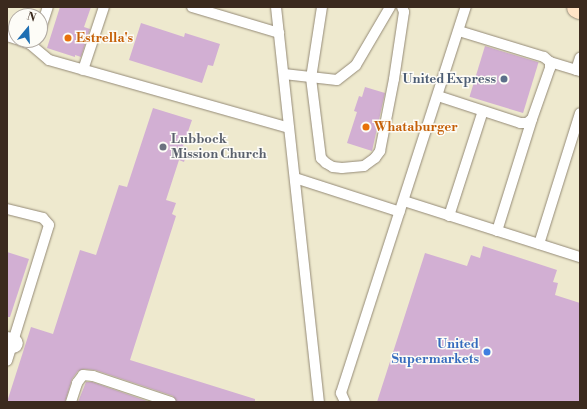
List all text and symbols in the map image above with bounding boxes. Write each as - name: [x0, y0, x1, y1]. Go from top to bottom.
- north arrow: [8, 8, 48, 48]
- text: N: [25, 10, 38, 26]
- place label: Estrella's: [76, 30, 133, 46]
- marker: Estrella's: [63, 33, 73, 43]
- place label: United Express: [403, 71, 496, 87]
- marker: United Express: [499, 74, 509, 84]
- place label: Whataburger: [374, 119, 458, 135]
- marker: Whataburger: [361, 122, 371, 132]
- place label: Lubbock Mission Church: [171, 132, 267, 163]
- marker: Lubbock Mission Church: [158, 142, 168, 152]
- place label: United Supermarkets: [391, 337, 479, 368]
- marker: United Supermarkets: [482, 347, 492, 357]

